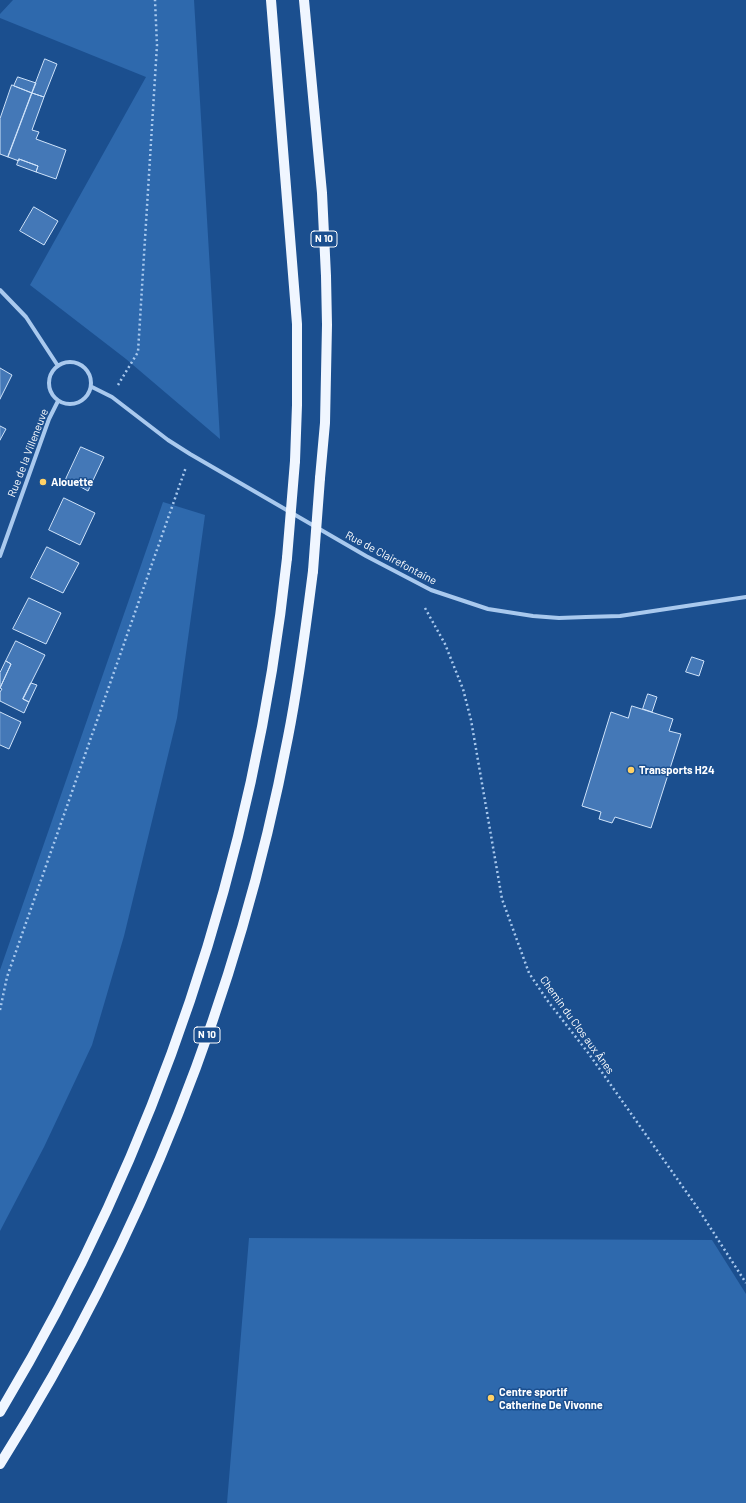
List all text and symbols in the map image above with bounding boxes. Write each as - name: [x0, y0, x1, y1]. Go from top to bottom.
- road number: N 10: [311, 231, 337, 247]
- street label: Rue de la Villeneuve: [5, 407, 51, 499]
- place label: Alouette: [51, 475, 93, 489]
- marker: Alouette: [38, 477, 48, 487]
- street label: Rue de Clairefontaine: [343, 528, 439, 588]
- place label: Transports H24: [639, 763, 715, 777]
- marker: Transports H24: [626, 765, 636, 775]
- street label: Chemin du Clos aux Ânes: [537, 973, 617, 1077]
- road number: N 10: [194, 1027, 220, 1043]
- place label: Centre sportif Catherine De Vivonne: [499, 1385, 603, 1411]
- marker: Centre sportif Catherine De Vivonne: [486, 1393, 496, 1403]

